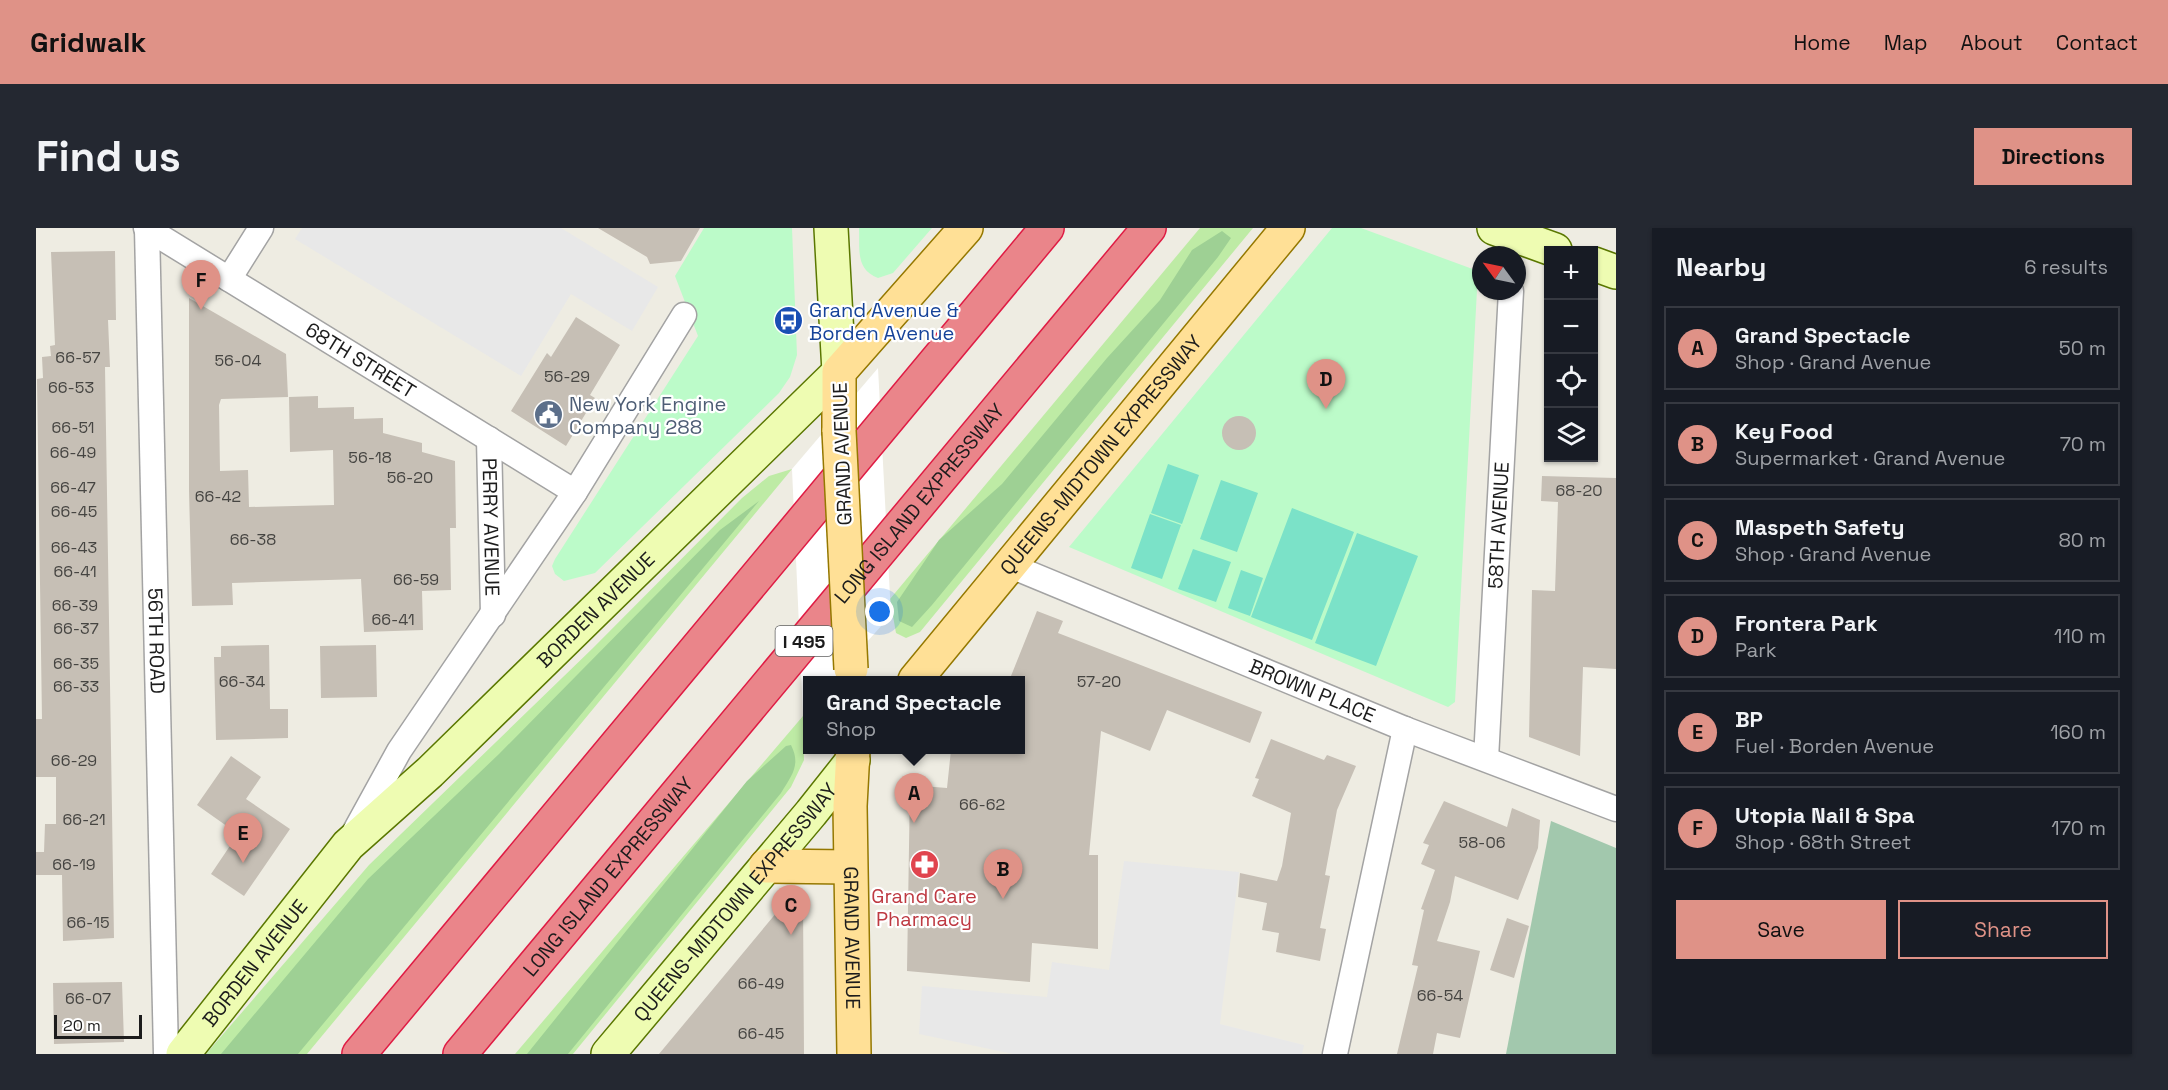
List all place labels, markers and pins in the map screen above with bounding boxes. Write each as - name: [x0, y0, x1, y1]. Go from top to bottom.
- pin: F: [182, 260, 220, 310]
- place label: Grand Avenue & Borden Avenue: [809, 297, 959, 346]
- bus stop icon: Grand Avenue & Borden Avenue: [772, 305, 804, 337]
- pin: D: [1306, 360, 1346, 409]
- place label: New York Engine Company 288: [569, 391, 726, 440]
- public building icon: New York Engine Company 288: [532, 399, 564, 431]
- pin: A: [894, 774, 934, 823]
- pin: E: [224, 814, 262, 863]
- pharmacy icon: Grand Care Pharmacy: [908, 849, 940, 881]
- pin: B: [984, 850, 1022, 899]
- place label: Grand Care Pharmacy: [871, 883, 977, 932]
- pin: C: [772, 886, 810, 935]

